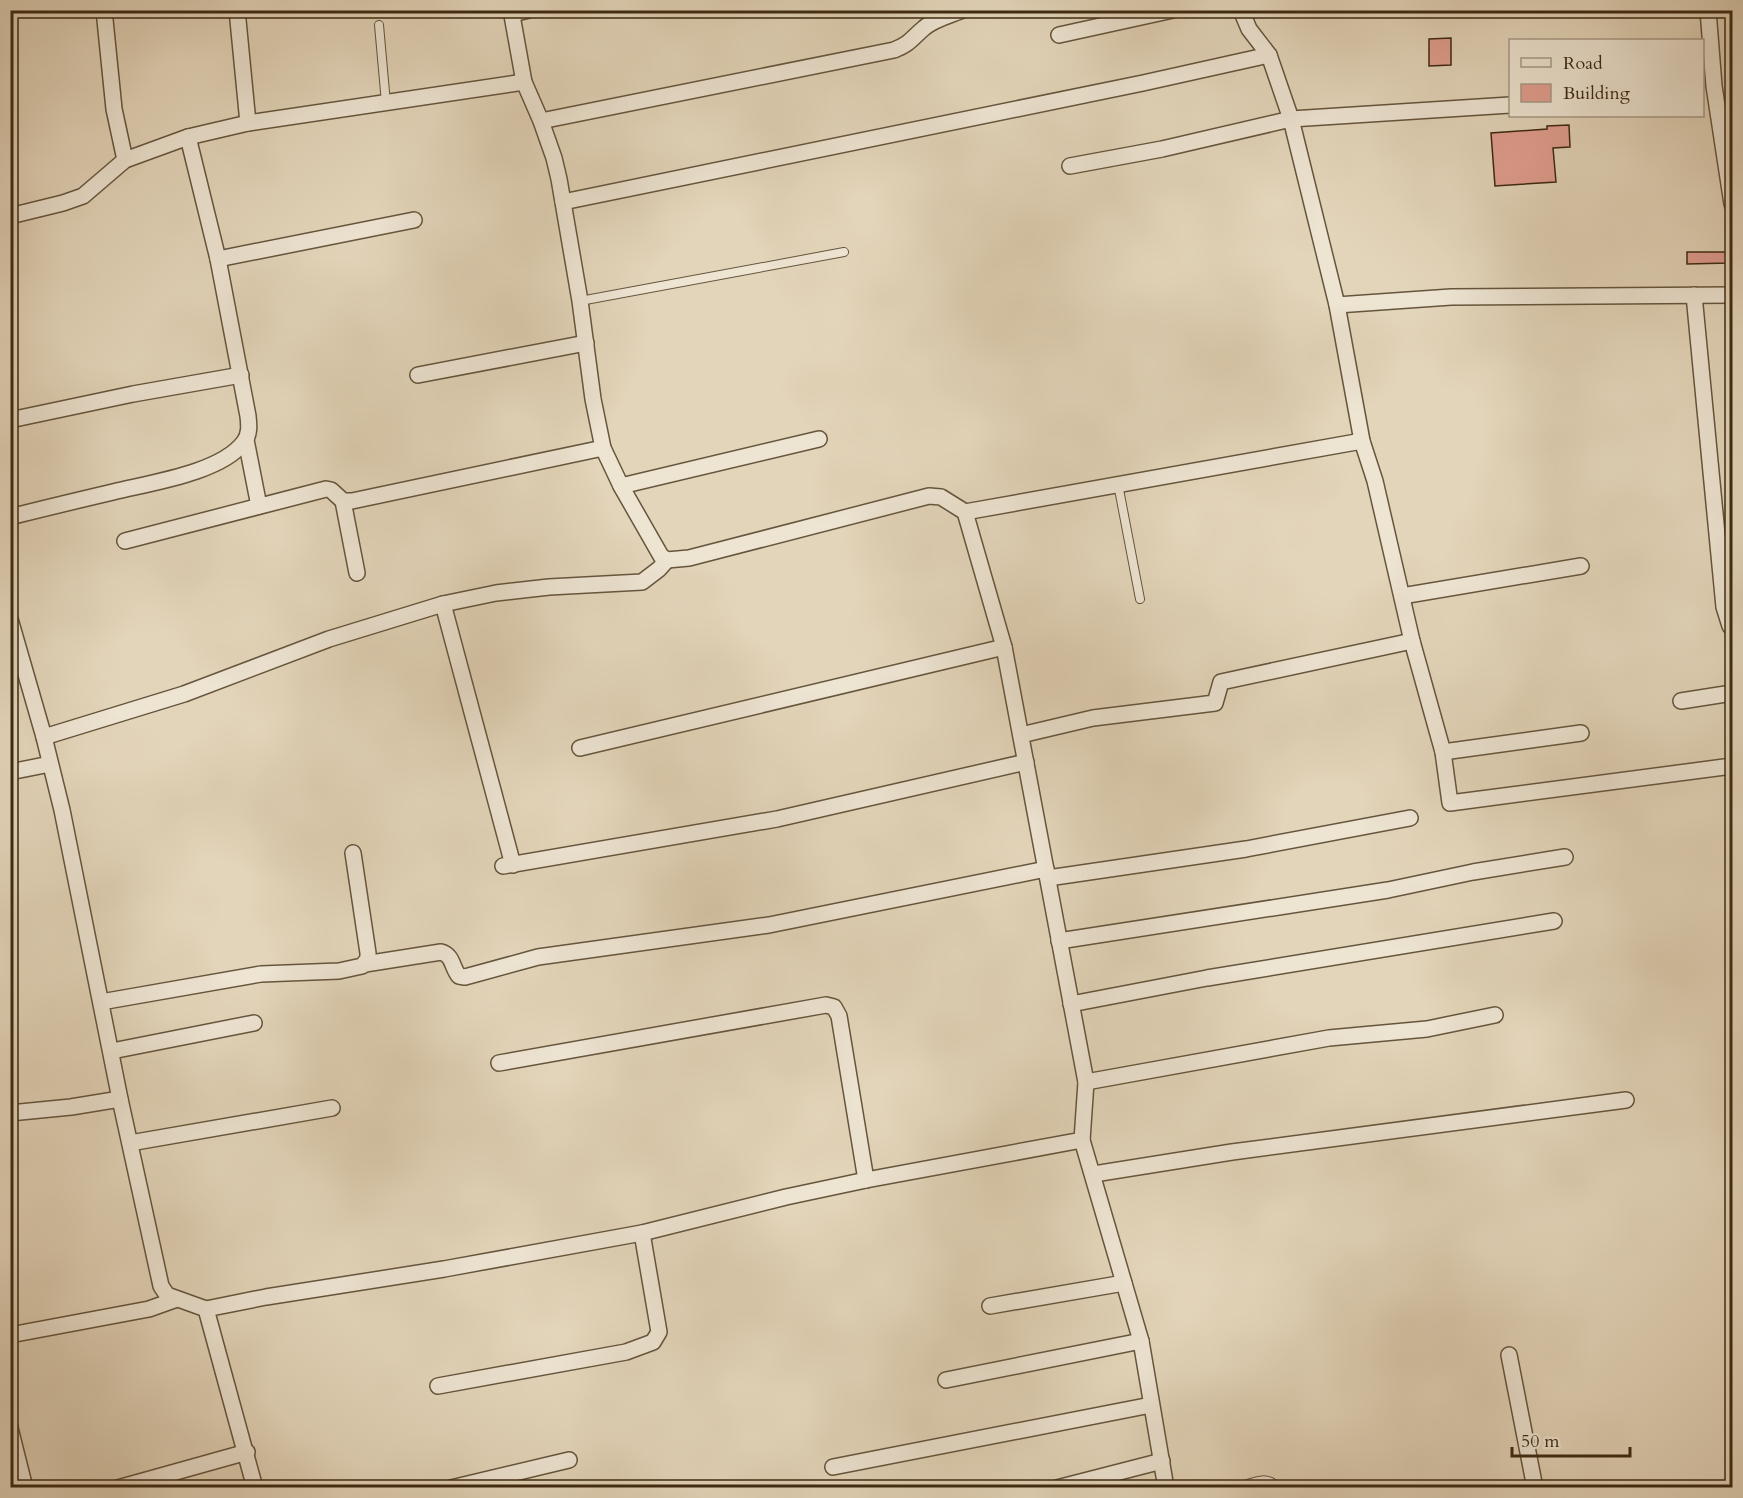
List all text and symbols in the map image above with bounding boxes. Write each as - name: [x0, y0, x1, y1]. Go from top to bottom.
- legend: [1509, 39, 1704, 117]
- text: Road: [1563, 51, 1603, 76]
- text: Building: [1563, 81, 1631, 106]
- scale bar: [1512, 1420, 1630, 1458]
- text: 50 m: [1521, 1429, 1560, 1454]

